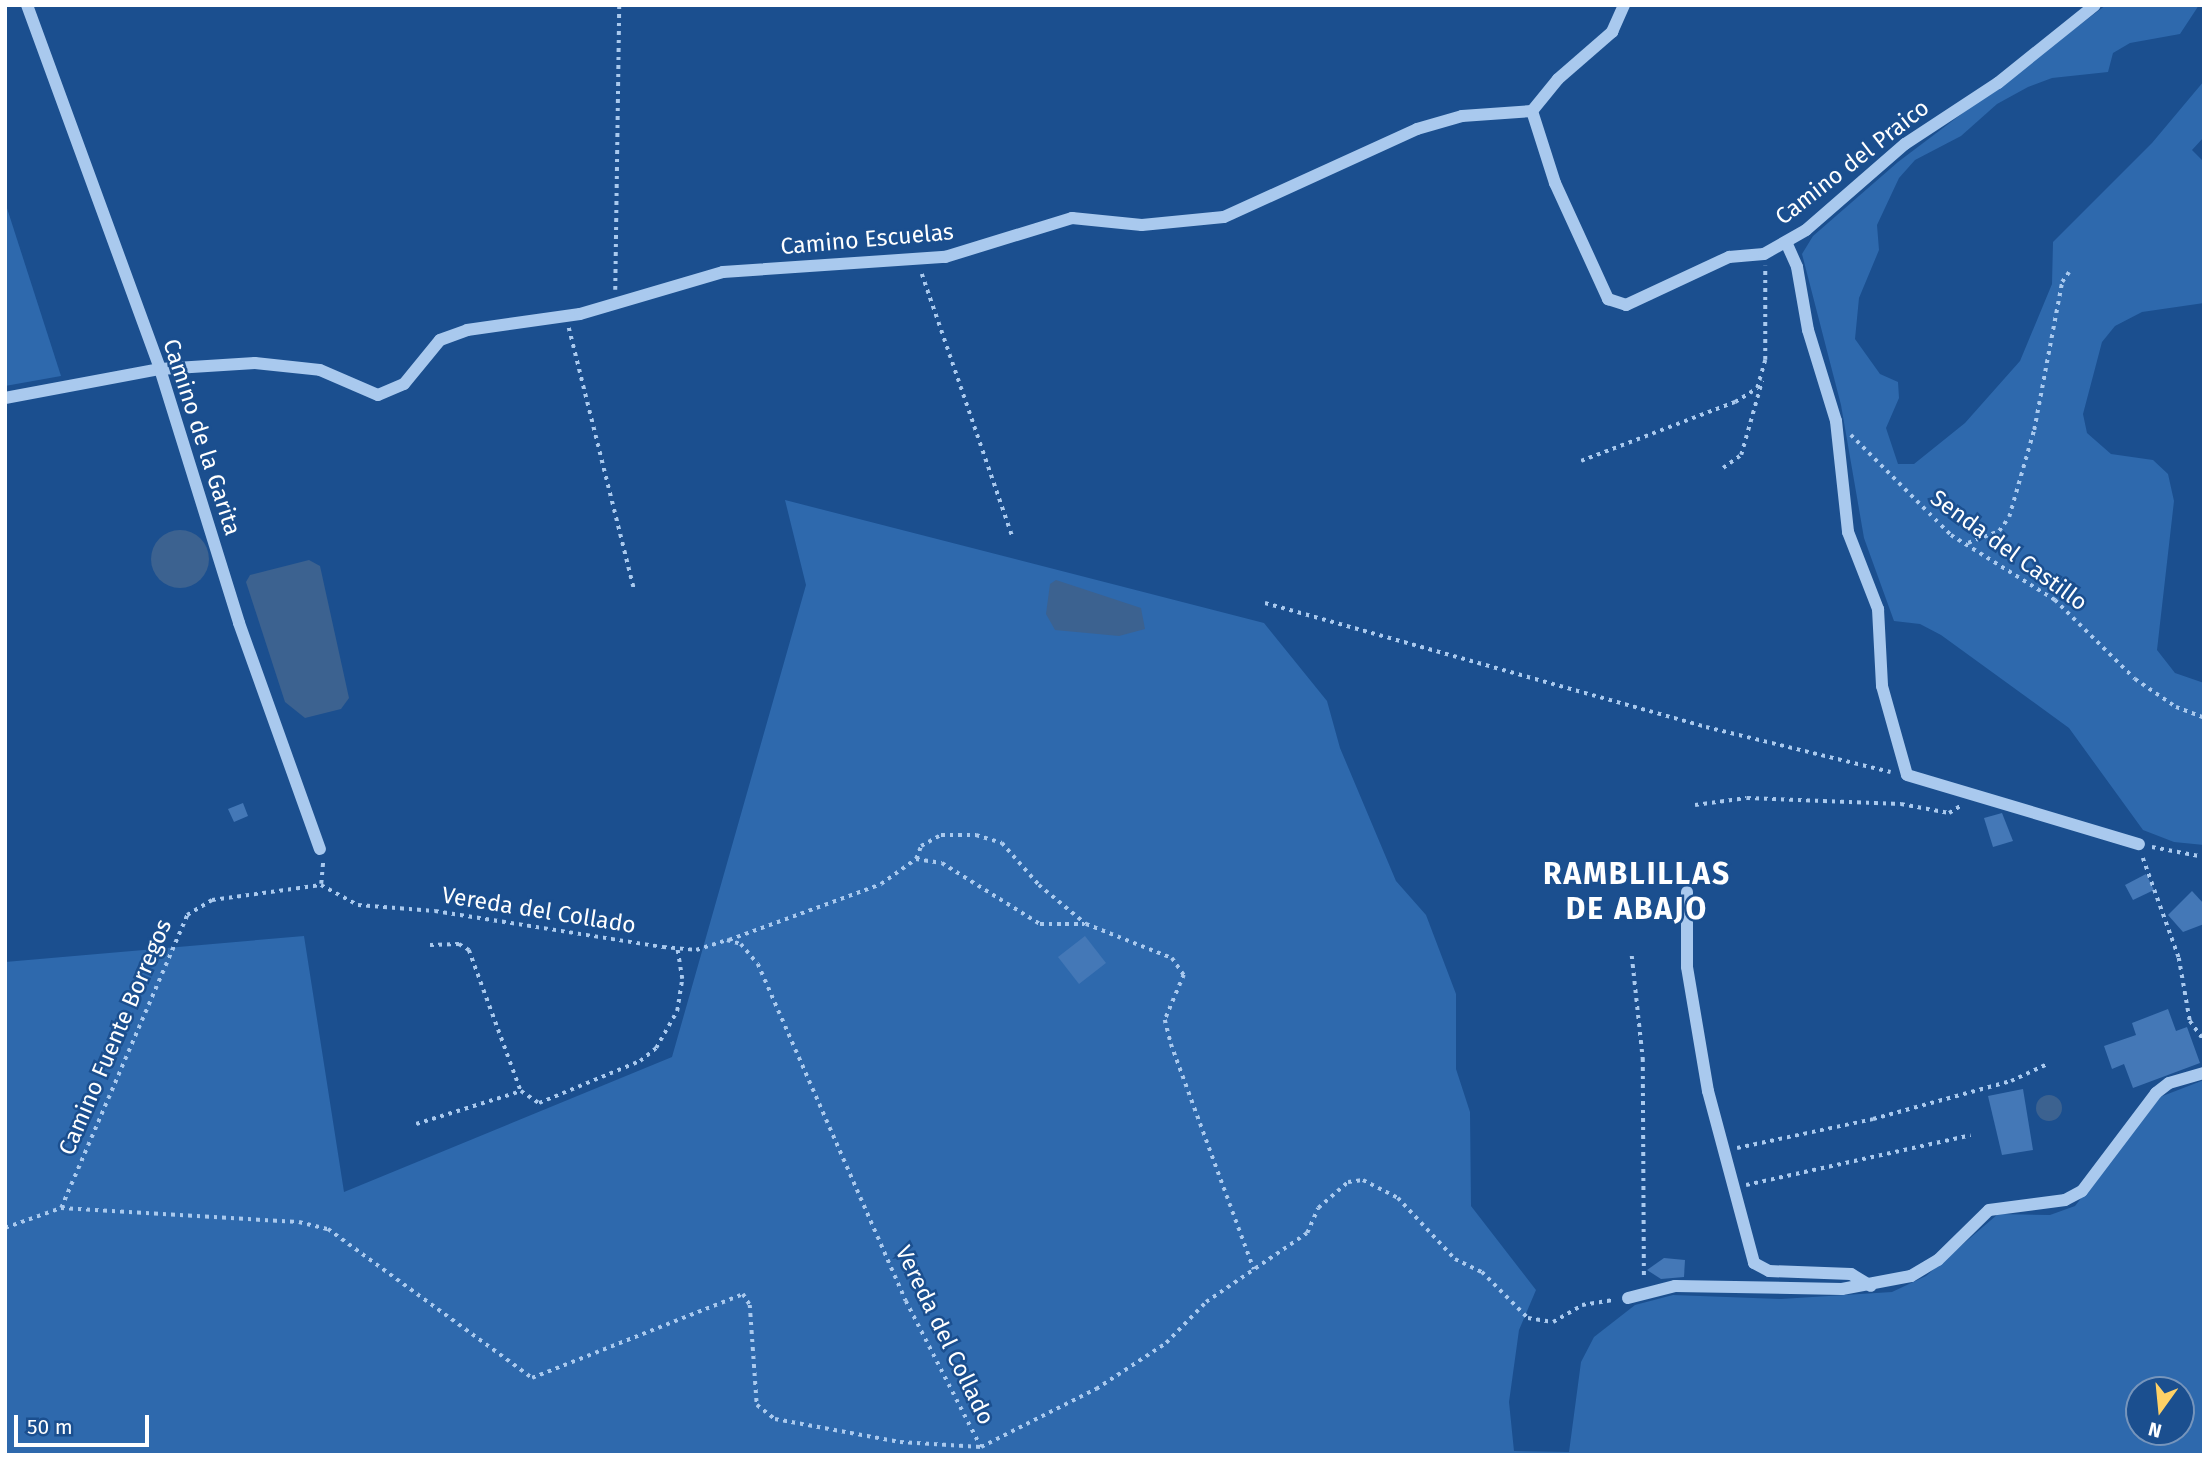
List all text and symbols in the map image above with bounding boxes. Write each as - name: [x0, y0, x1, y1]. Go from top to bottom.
- street label: Camino del Praico: [1770, 93, 1934, 231]
- street label: Camino Escuelas: [779, 218, 955, 260]
- street label: Camino de la Garita: [157, 335, 247, 539]
- street label: Senda del Castillo: [1925, 484, 2093, 616]
- district label: RAMBLILLAS DE ABAJO: [1544, 856, 1730, 926]
- street label: Vereda del Collado: [440, 881, 638, 939]
- street label: Camino Fuente Borregos: [53, 915, 177, 1159]
- street label: Vereda del Collado: [890, 1241, 1000, 1429]
- north arrow: [2125, 1376, 2195, 1446]
- scale bar: [18, 1400, 152, 1444]
- text: 50 m: [27, 1414, 73, 1440]
- text: N: [2146, 1417, 2164, 1443]

